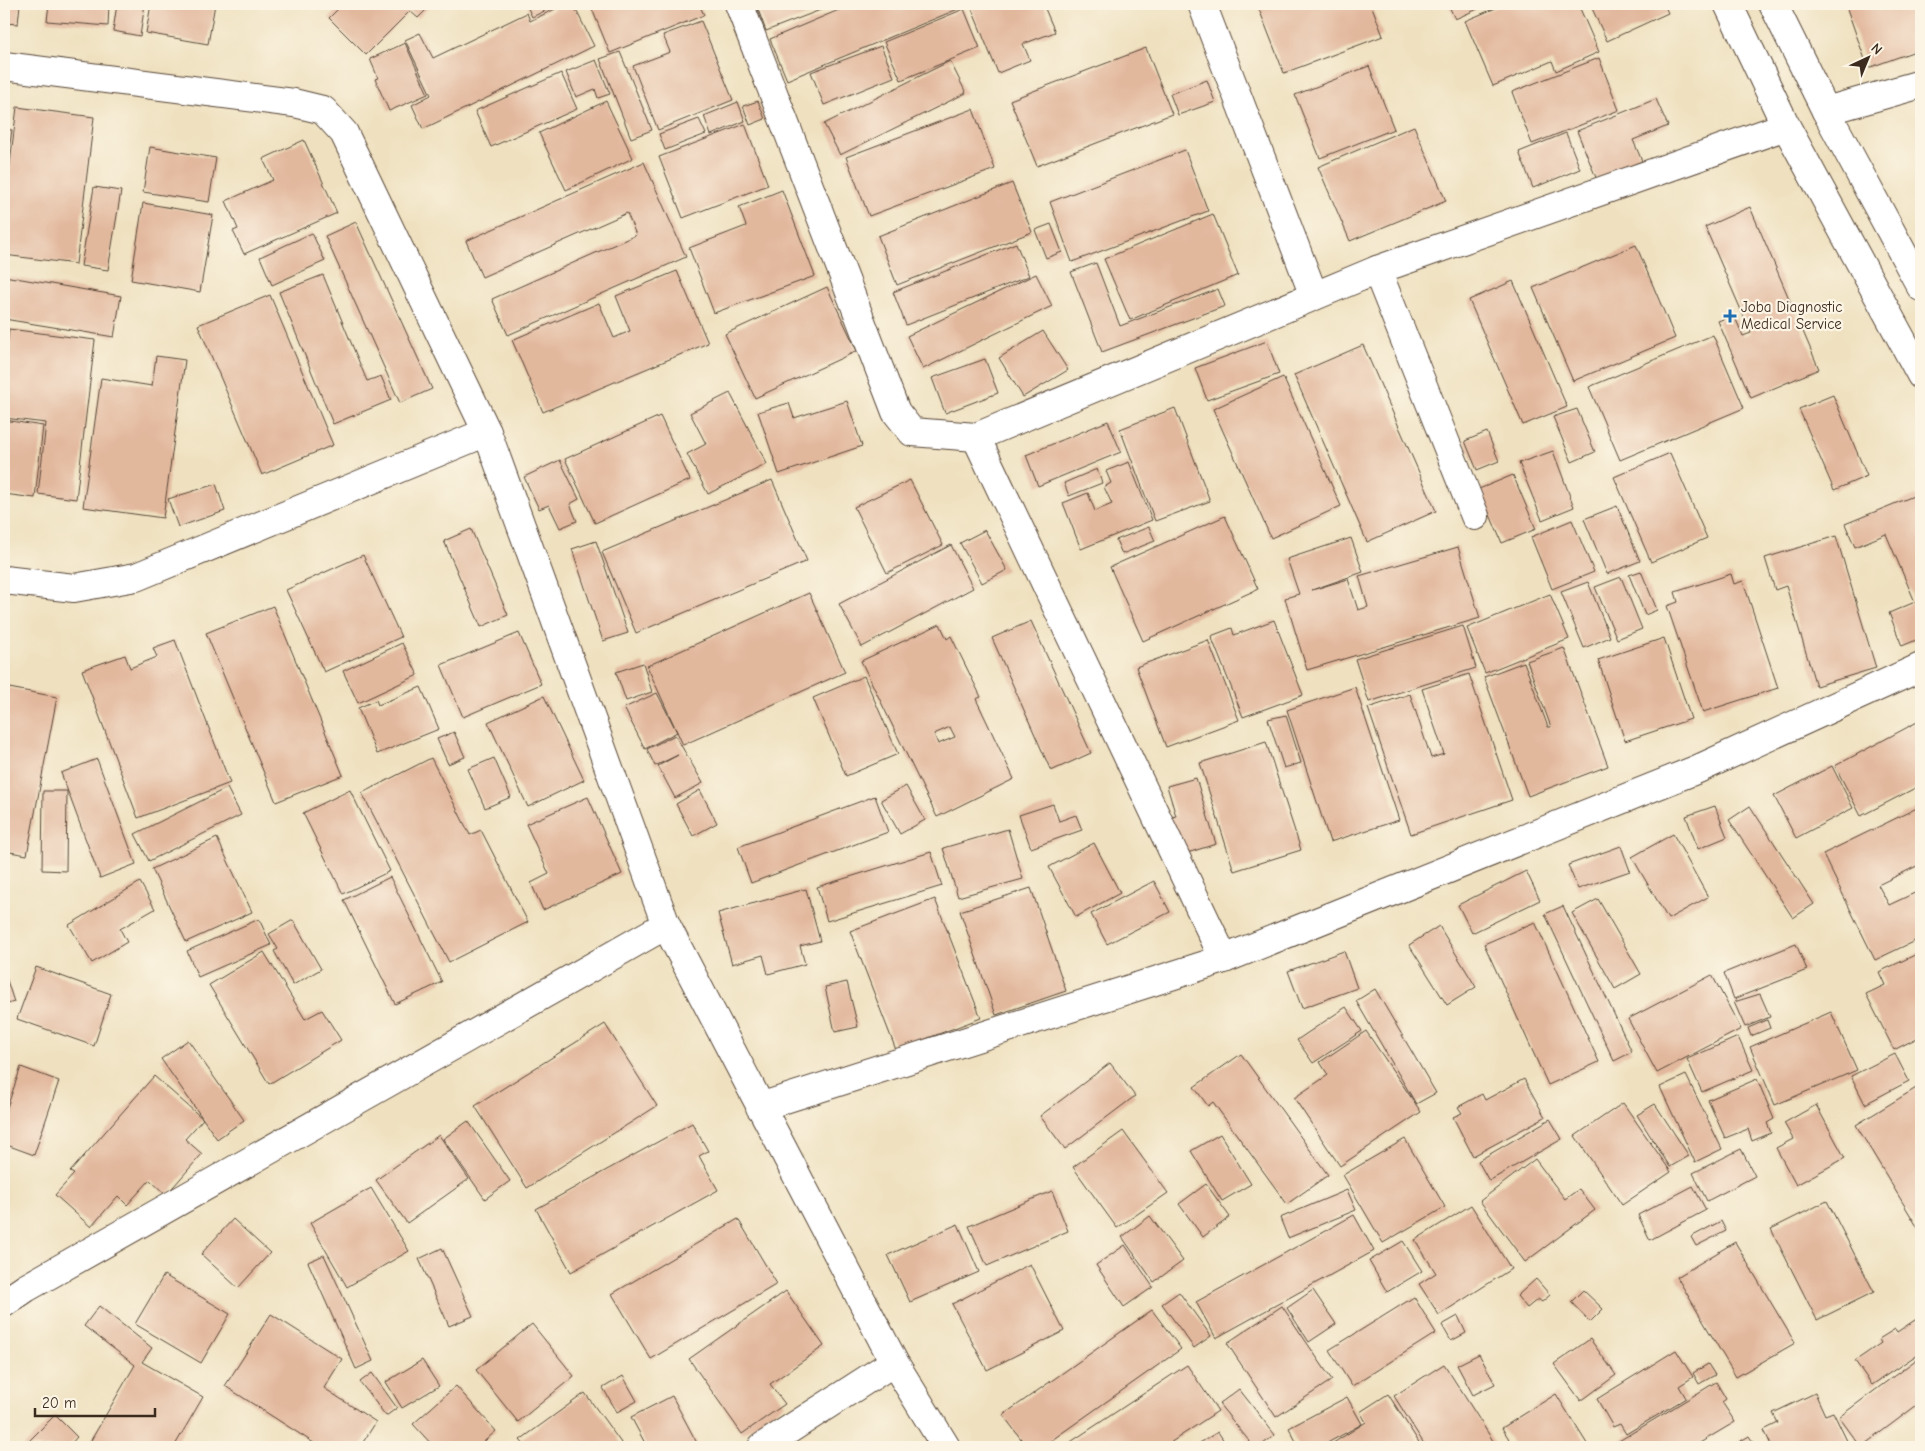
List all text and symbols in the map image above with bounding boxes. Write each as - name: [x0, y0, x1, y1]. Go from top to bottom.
- north arrow: [1842, 32, 1892, 82]
- text: N: [1867, 40, 1886, 58]
- place label: Joba Diagnostic Medical Service: [1741, 298, 1842, 333]
- marker: Joba Diagnostic Medical Service: [1723, 309, 1737, 323]
- scale bar: [35, 1386, 155, 1418]
- text: 20 m: [42, 1394, 76, 1412]

